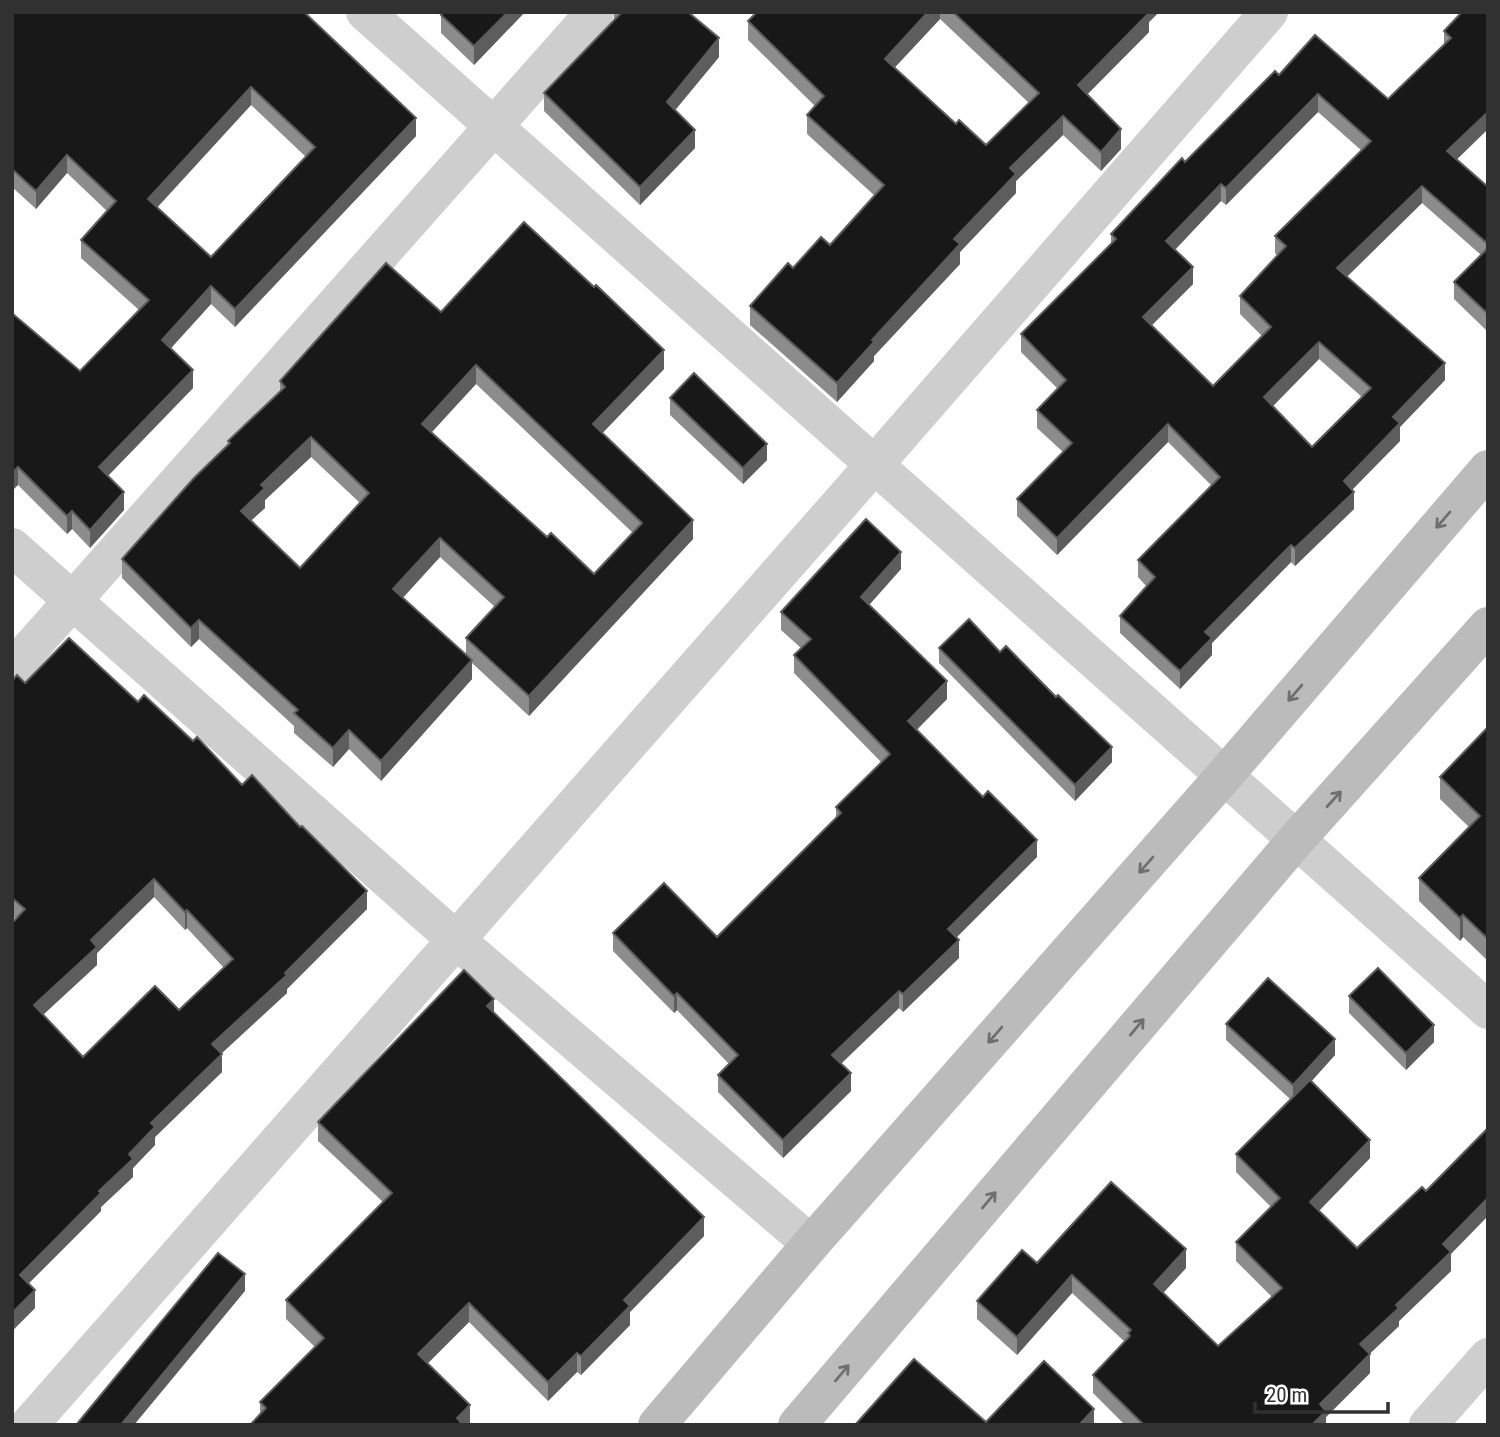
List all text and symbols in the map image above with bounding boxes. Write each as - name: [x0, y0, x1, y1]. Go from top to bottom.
- one-way arrow: [1435, 511, 1451, 529]
- one-way arrow: [1287, 684, 1303, 702]
- one-way arrow: [1325, 791, 1342, 808]
- one-way arrow: [1138, 856, 1154, 874]
- one-way arrow: [1129, 1018, 1145, 1036]
- one-way arrow: [987, 1026, 1003, 1044]
- one-way arrow: [981, 1191, 997, 1209]
- one-way arrow: [834, 1364, 850, 1382]
- scale bar: [1255, 1370, 1388, 1414]
- text: 20 m: [1266, 1383, 1307, 1407]

